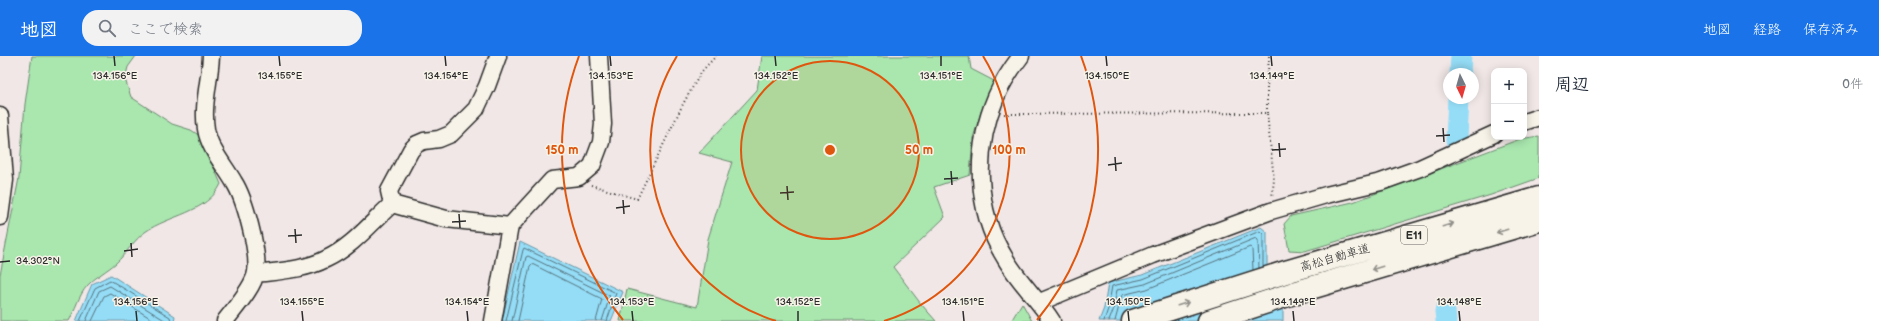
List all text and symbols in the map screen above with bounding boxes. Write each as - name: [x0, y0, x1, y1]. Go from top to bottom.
- search box: [82, 10, 362, 46]
- icon: search: [96, 17, 118, 39]
- text: 地図: [20, 19, 58, 42]
- text: ここで検索: [128, 20, 203, 39]
- text: 地図: [1703, 21, 1731, 38]
- text: 経路: [1753, 21, 1781, 38]
- text: 保存済み: [1803, 21, 1859, 38]
- north arrow: [1443, 68, 1479, 104]
- map controls: [1491, 68, 1527, 140]
- button: +: [1491, 68, 1527, 104]
- text: 134.156°E: [93, 70, 138, 82]
- text: 134.155°E: [258, 70, 303, 82]
- text: 134.154°E: [424, 70, 469, 82]
- text: 134.153°E: [589, 70, 634, 82]
- text: 134.152°E: [754, 70, 799, 82]
- text: 134.151°E: [920, 70, 963, 82]
- text: 134.150°E: [1085, 70, 1130, 82]
- text: 134.149°E: [1249, 70, 1295, 82]
- text: 周辺: [1555, 75, 1589, 95]
- text: 0件: [1842, 76, 1863, 92]
- button: −: [1491, 104, 1527, 140]
- text: 150 m: [546, 143, 578, 158]
- centre of rings: [823, 143, 837, 157]
- text: 50 m: [905, 143, 933, 158]
- text: 100 m: [992, 143, 1026, 158]
- one-way arrow: [1441, 221, 1454, 228]
- road number: E11: [1401, 226, 1427, 244]
- one-way arrow: [1495, 228, 1508, 235]
- street label: 高松自動車道: [1298, 241, 1372, 275]
- text: 34.302°N: [16, 255, 60, 267]
- one-way arrow: [1371, 265, 1384, 272]
- text: 134.156°E: [114, 296, 159, 308]
- text: 134.155°E: [280, 296, 325, 308]
- text: 134.154°E: [445, 296, 490, 308]
- text: 134.153°E: [610, 296, 655, 308]
- text: 134.152°E: [776, 296, 821, 308]
- text: 134.151°E: [942, 296, 985, 308]
- text: 134.150°E: [1106, 296, 1151, 308]
- text: 134.149°E: [1270, 296, 1316, 308]
- text: 134.148°E: [1436, 296, 1482, 308]
- one-way arrow: [1177, 300, 1190, 307]

